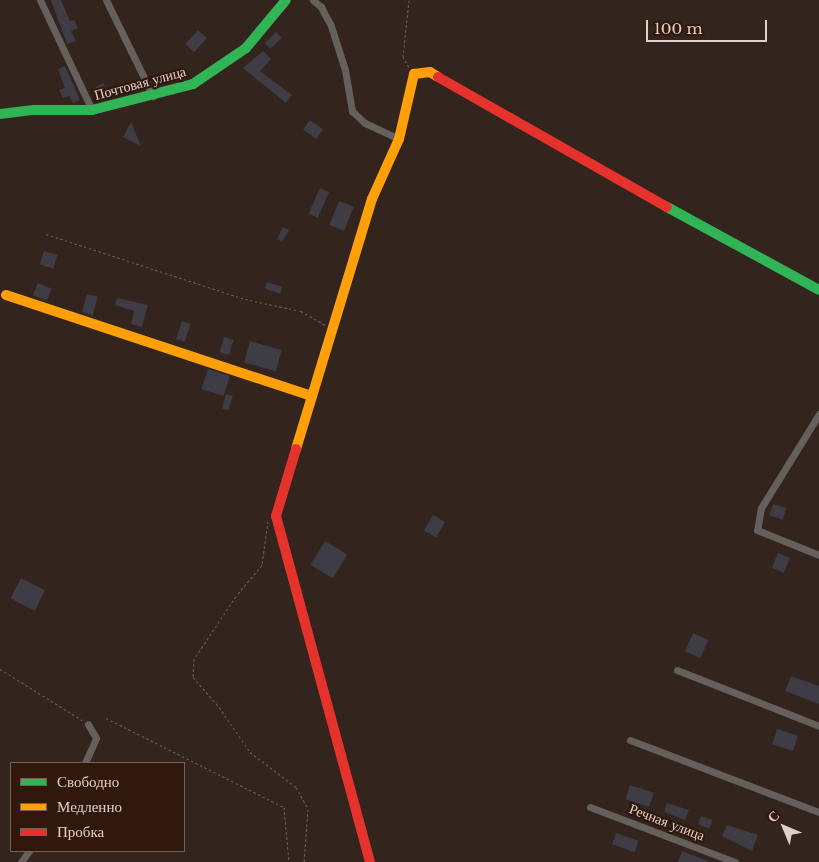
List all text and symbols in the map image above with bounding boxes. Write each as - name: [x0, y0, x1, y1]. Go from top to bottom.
- scale bar: [649, 10, 770, 42]
- text: 100 m: [654, 19, 703, 38]
- street label: Почтовая улица: [92, 63, 188, 103]
- legend: [10, 762, 185, 852]
- text: Свободно: [57, 772, 119, 791]
- text: Медленно: [57, 797, 122, 816]
- street label: Речная улица: [627, 800, 707, 844]
- north arrow: [759, 802, 809, 852]
- text: С: [763, 806, 783, 826]
- text: Пробка: [57, 822, 104, 841]

